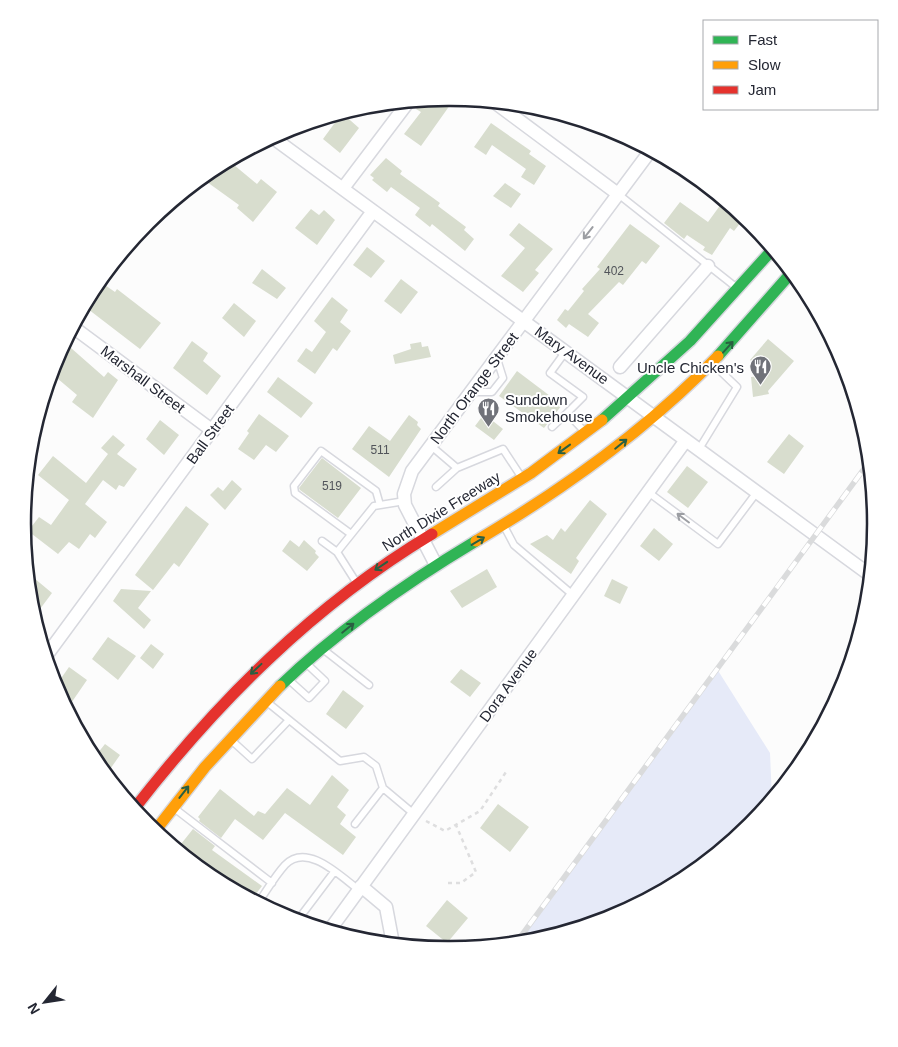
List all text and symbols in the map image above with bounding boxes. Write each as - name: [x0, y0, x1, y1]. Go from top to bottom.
- legend: [703, 20, 878, 110]
- text: Fast: [748, 31, 778, 48]
- text: Slow: [748, 56, 781, 73]
- text: Jam: [748, 81, 776, 98]
- one-way arrow: [583, 226, 593, 240]
- house number: 402: [604, 264, 624, 278]
- street label: Mary Avenue: [532, 322, 612, 388]
- street label: North Orange Street: [427, 328, 522, 447]
- one-way arrow: [723, 340, 734, 353]
- street label: Marshall Street: [98, 342, 189, 417]
- restaurant icon: Uncle Chicken's: [748, 355, 772, 386]
- place label: Uncle Chicken's: [637, 359, 744, 376]
- place label: Sundown Smokehouse: [505, 391, 593, 425]
- restaurant icon: Sundown Smokehouse: [477, 396, 501, 427]
- street label: Ball Street: [183, 400, 238, 467]
- one-way arrow: [614, 439, 627, 450]
- house number: 511: [370, 443, 390, 457]
- one-way arrow: [558, 444, 571, 455]
- street label: North Dixie Freeway: [379, 468, 504, 554]
- house number: 519: [322, 479, 342, 493]
- one-way arrow: [676, 513, 690, 523]
- one-way arrow: [470, 535, 484, 545]
- one-way arrow: [374, 561, 388, 571]
- one-way arrow: [341, 622, 354, 633]
- street label: Dora Avenue: [476, 645, 540, 725]
- one-way arrow: [249, 663, 262, 675]
- one-way arrow: [178, 786, 189, 799]
- north arrow: [20, 977, 70, 1027]
- text: N: [24, 1000, 43, 1017]

